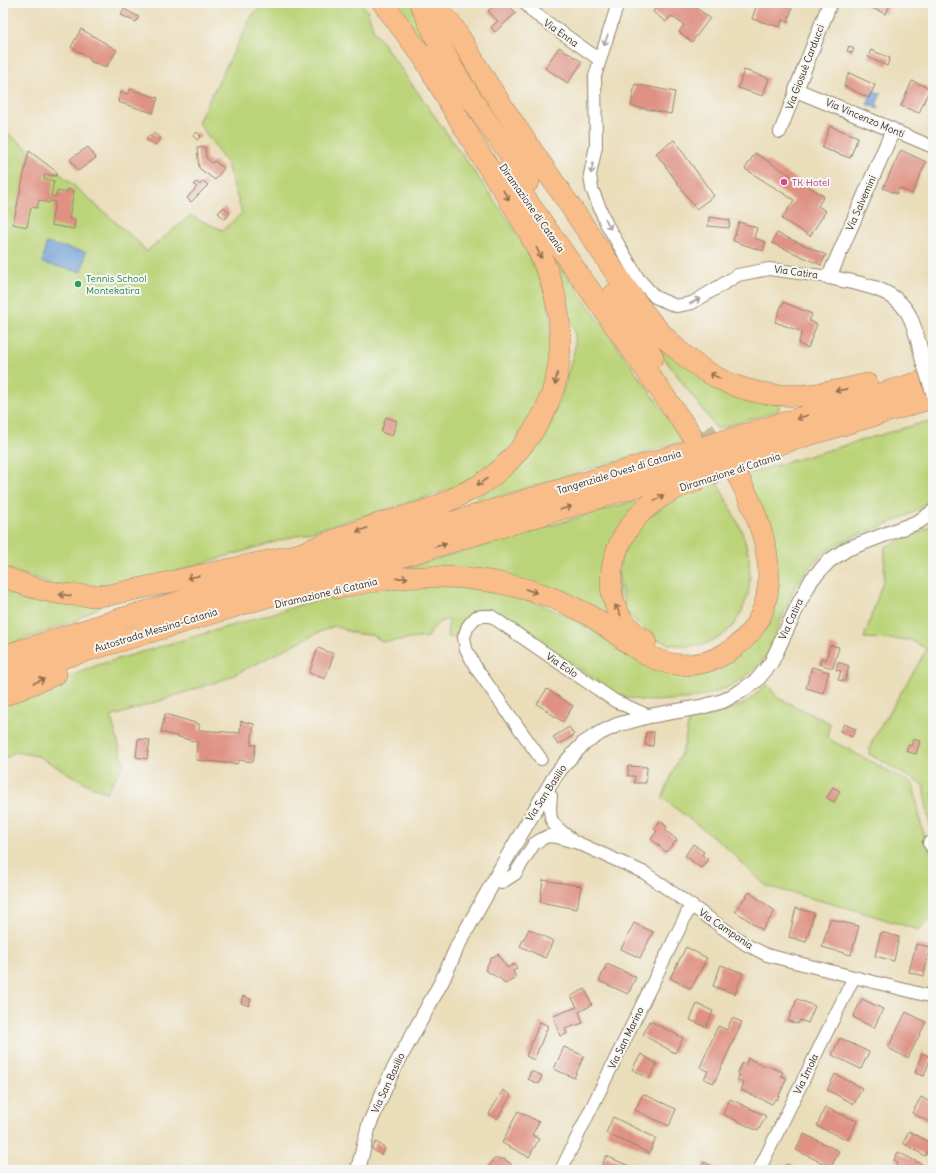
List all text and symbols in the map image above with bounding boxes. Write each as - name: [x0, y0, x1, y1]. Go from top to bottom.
- street label: Via Enna: [541, 16, 581, 50]
- street label: Via Giosuè Carducci: [783, 23, 827, 111]
- one-way arrow: [602, 33, 609, 46]
- street label: Via Vincenzo Monti: [824, 95, 906, 141]
- street label: Diramazione di Catania: [496, 161, 568, 255]
- one-way arrow: [587, 161, 595, 174]
- street label: Via Salvemini: [843, 173, 879, 233]
- place label: TK Hotel: [792, 176, 829, 189]
- marker: TK Hotel: [779, 177, 789, 187]
- one-way arrow: [502, 190, 510, 201]
- one-way arrow: [604, 218, 612, 230]
- one-way arrow: [536, 246, 543, 258]
- street label: Via Catira: [773, 262, 819, 282]
- place label: Tennis School Montekatira: [86, 272, 147, 297]
- marker: Tennis School Montekatira: [73, 279, 83, 289]
- one-way arrow: [689, 297, 701, 304]
- one-way arrow: [551, 372, 559, 385]
- one-way arrow: [709, 372, 721, 379]
- one-way arrow: [835, 386, 848, 394]
- one-way arrow: [795, 414, 808, 421]
- street label: Tangenziale Ovest di Catania: [555, 447, 683, 497]
- street label: Diramazione di Catania: [678, 449, 782, 494]
- one-way arrow: [477, 478, 488, 486]
- one-way arrow: [653, 494, 664, 502]
- one-way arrow: [559, 504, 572, 511]
- one-way arrow: [357, 526, 369, 534]
- one-way arrow: [435, 541, 448, 548]
- one-way arrow: [187, 574, 200, 582]
- one-way arrow: [395, 574, 408, 581]
- street label: Diramazione di Catania: [273, 575, 379, 611]
- one-way arrow: [524, 588, 536, 596]
- one-way arrow: [59, 591, 72, 599]
- street label: Via Catira: [776, 596, 806, 642]
- one-way arrow: [614, 604, 621, 616]
- street label: Autostrada Messina-Catania: [93, 605, 219, 655]
- street label: Via Eolo: [544, 650, 581, 681]
- one-way arrow: [33, 677, 45, 684]
- street label: Via San Basilio: [523, 762, 569, 824]
- street label: Via Campania: [696, 906, 756, 952]
- street label: Via San Marino: [605, 1004, 647, 1071]
- street label: Via San Basilio: [368, 1050, 408, 1115]
- street label: Via Imola: [791, 1051, 821, 1096]

